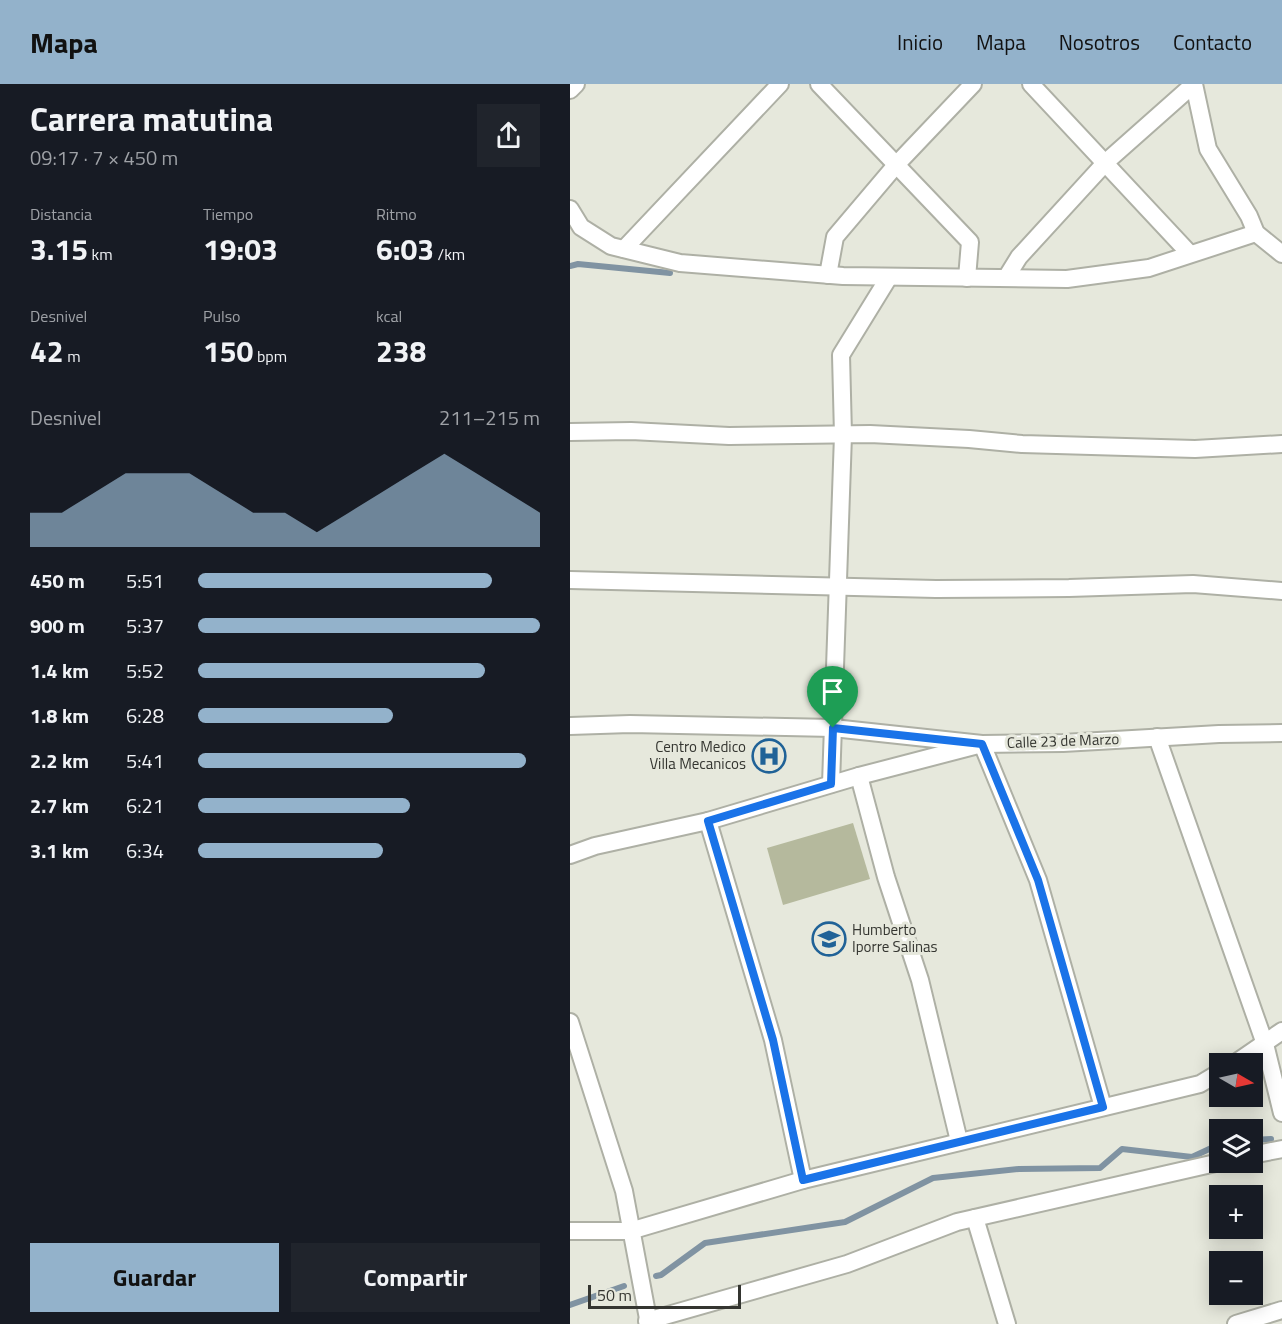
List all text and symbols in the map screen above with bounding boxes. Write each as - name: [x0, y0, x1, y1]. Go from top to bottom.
- text: Mapa: [30, 21, 98, 64]
- text: Inicio: [897, 26, 943, 58]
- text: Mapa: [976, 26, 1026, 58]
- text: Nosotros: [1059, 26, 1140, 58]
- text: Contacto: [1173, 26, 1252, 58]
- text: Carrera matutina: [30, 94, 273, 144]
- button: share: [477, 104, 540, 167]
- text: 09:17 · 7 × 450 m: [30, 142, 178, 173]
- text: Distancia: [30, 202, 92, 226]
- text: Tiempo: [203, 202, 253, 226]
- text: Ritmo: [376, 202, 417, 226]
- text: 3.15: [30, 226, 88, 272]
- text: 19:03: [203, 226, 278, 272]
- text: 6:03: [376, 226, 434, 272]
- text: km: [88, 242, 113, 266]
- text: /km: [434, 242, 465, 266]
- text: Desnivel: [30, 304, 87, 328]
- text: Pulso: [203, 304, 241, 328]
- text: kcal: [376, 304, 402, 328]
- text: 42: [30, 328, 64, 374]
- text: 150: [203, 328, 253, 374]
- text: 238: [376, 328, 426, 374]
- text: m: [64, 344, 81, 368]
- text: bpm: [253, 344, 287, 368]
- text: Desnivel: [30, 402, 102, 433]
- text: 211–215 m: [439, 402, 540, 433]
- text: 450 m: [30, 565, 85, 596]
- text: 5:51: [126, 565, 164, 596]
- text: 900 m: [30, 610, 85, 641]
- text: 5:37: [126, 610, 164, 641]
- text: 1.4 km: [30, 655, 89, 686]
- text: 5:52: [126, 655, 164, 686]
- pin: [807, 666, 858, 728]
- icon: arrive: [816, 675, 849, 708]
- text: 1.8 km: [30, 700, 89, 731]
- text: 6:28: [126, 700, 164, 731]
- street label: Calle 23 de Marzo: [1006, 727, 1120, 754]
- place label: Centro Medico Villa Mecanicos: [649, 735, 746, 775]
- hospital icon: Centro Medico Villa Mecanicos: [751, 738, 787, 774]
- text: 2.2 km: [30, 745, 89, 776]
- text: 5:41: [126, 745, 164, 776]
- text: 2.7 km: [30, 790, 89, 821]
- text: 6:21: [126, 790, 164, 821]
- text: 3.1 km: [30, 835, 89, 866]
- text: 6:34: [126, 835, 164, 866]
- place label: Humberto Iporre Salinas: [852, 918, 938, 958]
- school or university icon: Humberto Iporre Salinas: [811, 921, 847, 957]
- north arrow: [1209, 1053, 1263, 1107]
- map controls: [1209, 1053, 1263, 1305]
- button: layers: [1209, 1119, 1263, 1173]
- button: +: [1209, 1185, 1263, 1239]
- button: Guardar: [30, 1243, 279, 1312]
- button: Compartir: [291, 1243, 540, 1312]
- button: −: [1209, 1251, 1263, 1305]
- scale bar: [588, 1282, 741, 1310]
- text: 50 m: [597, 1283, 632, 1307]

